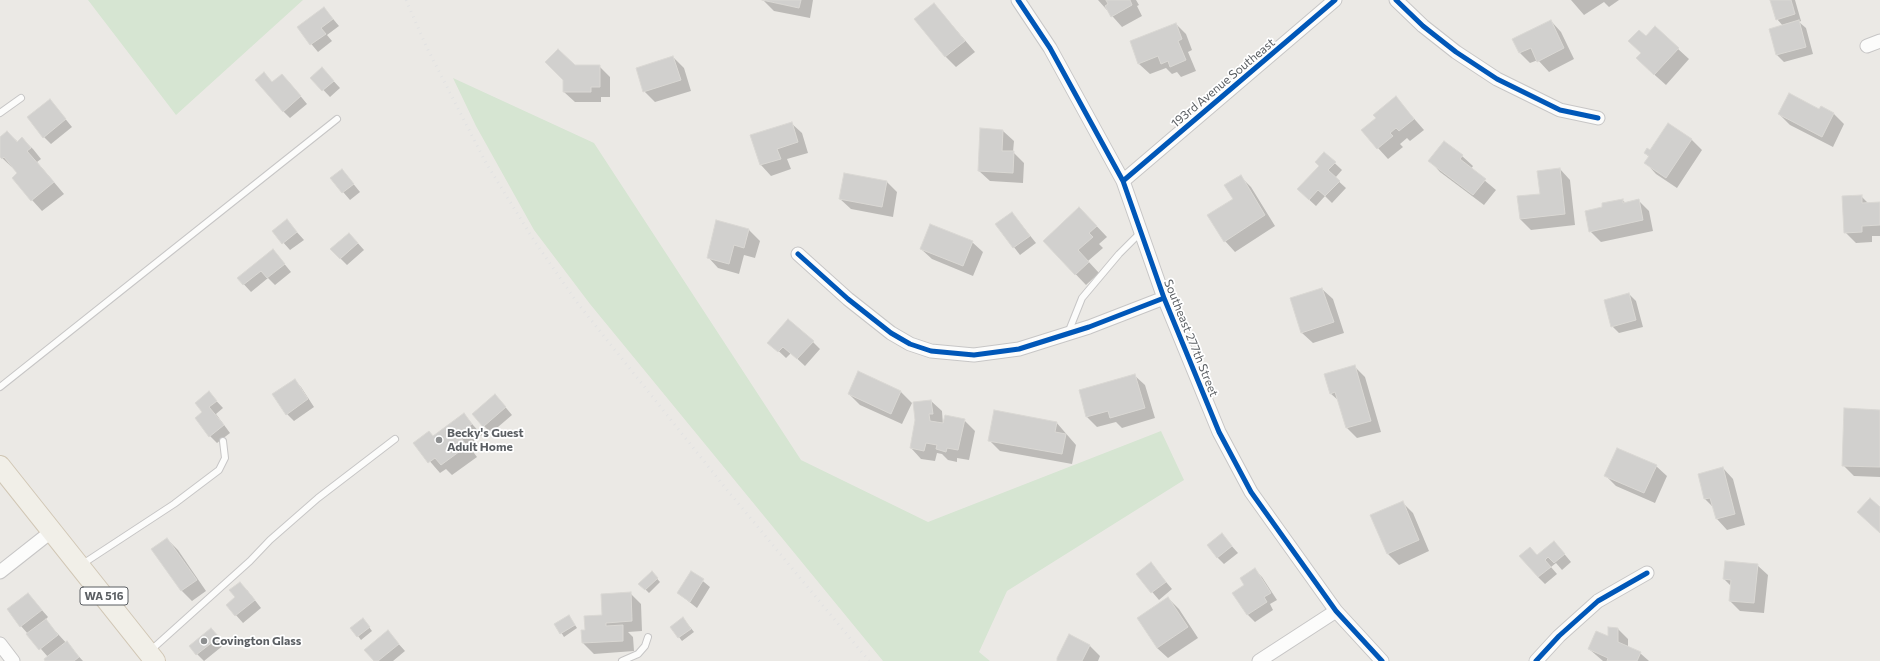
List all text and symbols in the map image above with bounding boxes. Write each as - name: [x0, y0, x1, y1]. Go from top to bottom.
- street label: 193rd Avenue Southeast: [1168, 35, 1278, 131]
- street label: Southeast 277th Street: [1161, 277, 1221, 399]
- place label: Becky's Guest Adult Home: [447, 426, 524, 454]
- marker: Becky's Guest Adult Home: [434, 435, 444, 445]
- road number: WA 516: [80, 587, 128, 605]
- place label: Covington Glass: [212, 634, 301, 648]
- marker: Covington Glass: [199, 636, 209, 646]

